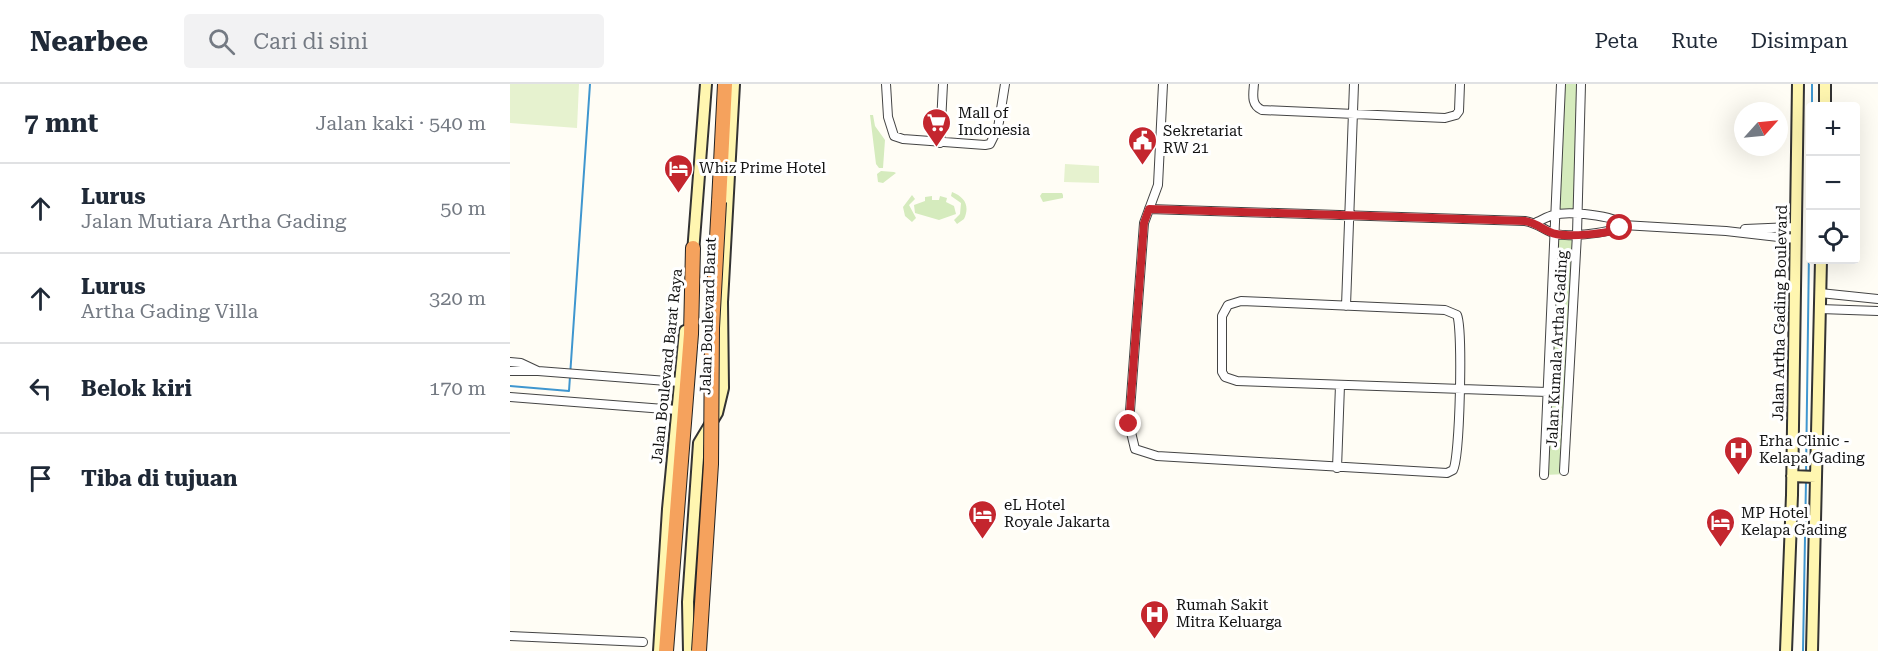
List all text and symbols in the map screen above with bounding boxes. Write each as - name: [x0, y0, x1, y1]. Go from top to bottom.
- search box: [184, 14, 604, 68]
- text: Nearbee: [30, 25, 148, 58]
- icon: search: [205, 25, 238, 58]
- text: Cari di sini: [253, 29, 368, 54]
- text: Peta: [1595, 29, 1638, 53]
- text: Rute: [1671, 29, 1718, 53]
- text: Disimpan: [1751, 29, 1848, 53]
- north arrow: [1734, 102, 1788, 156]
- map controls: [1806, 102, 1860, 264]
- button: +: [1806, 102, 1860, 156]
- place label: Mall of Indonesia: [958, 104, 1030, 139]
- supermarket icon: Mall of Indonesia: [921, 106, 953, 148]
- text: 7 mnt: [24, 108, 98, 138]
- text: Jalan kaki · 540 m: [315, 111, 486, 135]
- place label: Sekretariat RW 21: [1163, 122, 1243, 157]
- public building icon: Sekretariat RW 21: [1126, 124, 1158, 166]
- hotel icon: Whiz Prime Hotel: [662, 152, 694, 194]
- button: −: [1806, 156, 1860, 210]
- place label: Whiz Prime Hotel: [699, 159, 826, 177]
- text: Lurus: [81, 184, 146, 209]
- icon: ahead: [24, 192, 57, 225]
- text: 50 m: [440, 196, 486, 220]
- street label: Jalan Artha Gading Boulevard: [1769, 204, 1791, 421]
- text: Jalan Mutiara Artha Gading: [81, 209, 346, 233]
- button: locate: [1806, 210, 1860, 264]
- route start: [1606, 214, 1632, 240]
- street label: Jalan Boulevard Barat: [696, 237, 720, 395]
- street label: Jalan Kumala Artha Gading: [1543, 250, 1571, 448]
- street label: Jalan Boulevard Barat Raya: [648, 268, 686, 464]
- text: Lurus: [81, 274, 146, 299]
- icon: ahead: [24, 282, 57, 315]
- text: 320 m: [429, 286, 486, 310]
- text: Artha Gading Villa: [81, 299, 258, 323]
- icon: left: [24, 372, 57, 405]
- text: Belok kiri: [81, 376, 192, 401]
- text: 170 m: [429, 376, 486, 400]
- route end: [1115, 410, 1141, 436]
- place label: Erha Clinic - Kelapa Gading: [1759, 432, 1865, 467]
- hospital icon: Erha Clinic - Kelapa Gading: [1722, 434, 1754, 476]
- icon: arrive: [24, 462, 57, 495]
- text: Tiba di tujuan: [81, 466, 237, 491]
- place label: eL Hotel Royale Jakarta: [1004, 496, 1110, 531]
- hotel icon: eL Hotel Royale Jakarta: [967, 498, 999, 540]
- place label: MP Hotel Kelapa Gading: [1741, 504, 1847, 539]
- hotel icon: MP Hotel Kelapa Gading: [1704, 506, 1736, 548]
- place label: Rumah Sakit Mitra Keluarga: [1176, 596, 1282, 631]
- hospital icon: Rumah Sakit Mitra Keluarga: [1139, 598, 1171, 640]

